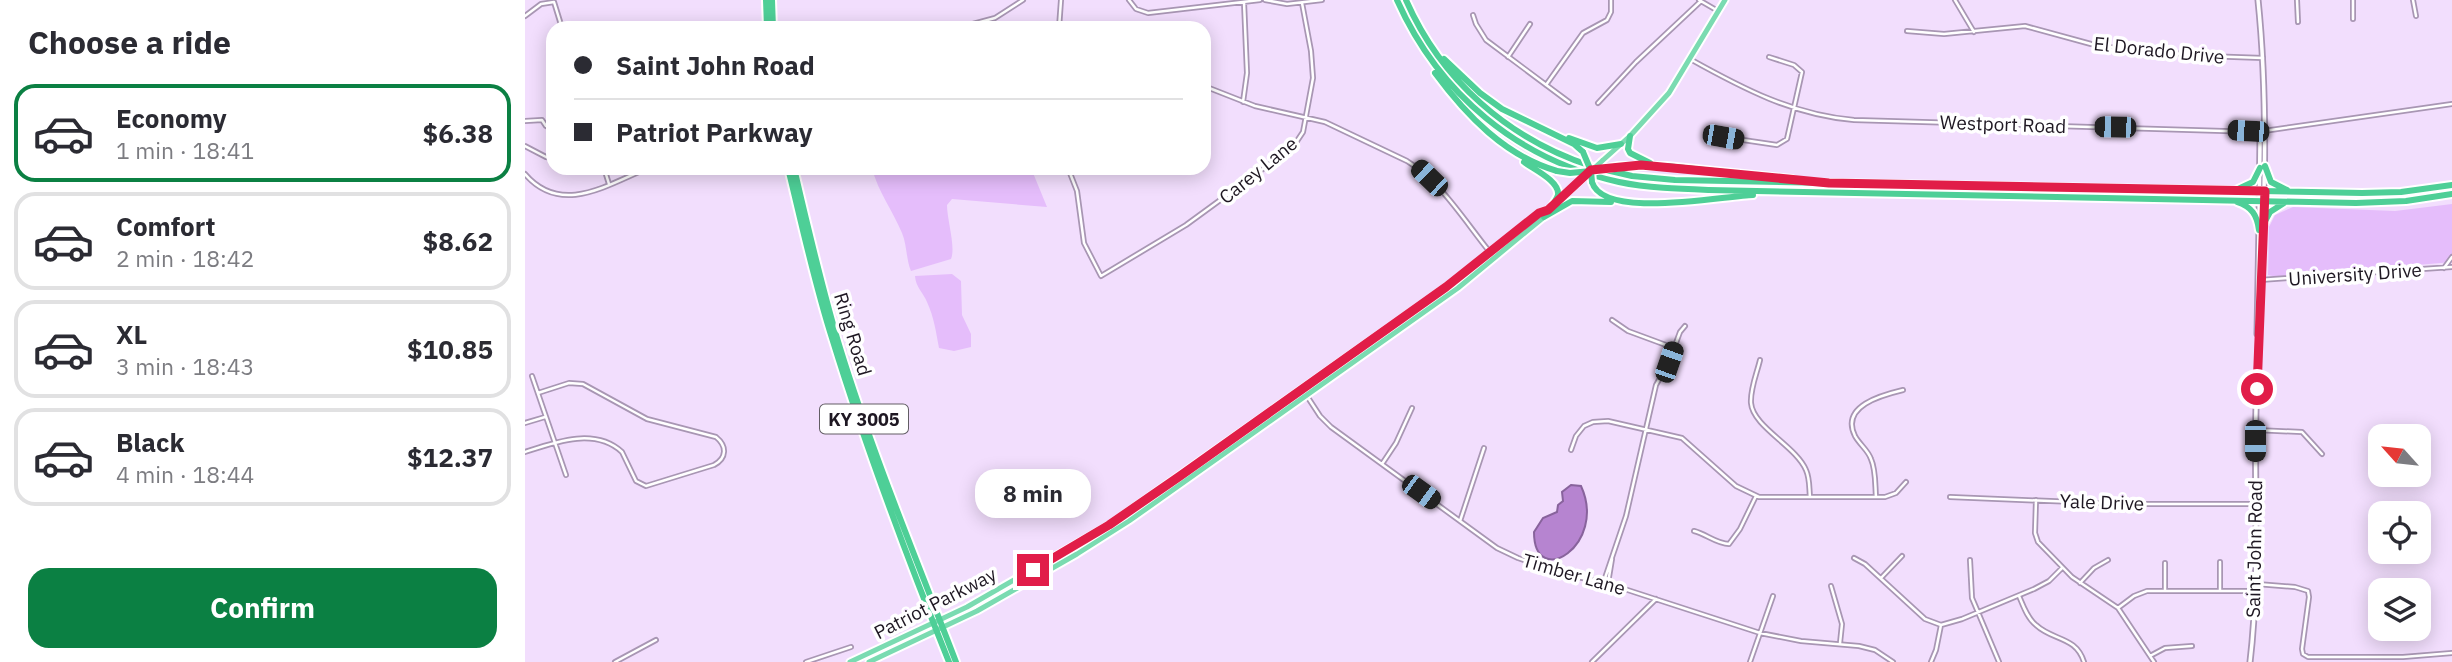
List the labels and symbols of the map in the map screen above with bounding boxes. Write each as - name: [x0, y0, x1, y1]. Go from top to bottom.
- street label: El Dorado Drive: [2092, 31, 2226, 69]
- street label: Westport Road: [1939, 110, 2067, 138]
- car: [2094, 116, 2137, 138]
- car: [2227, 119, 2270, 143]
- car: [1701, 123, 1746, 151]
- street label: Carey Lane: [1214, 131, 1302, 209]
- car: [1407, 156, 1452, 200]
- street label: University Drive: [2287, 257, 2423, 291]
- street label: Ring Road: [829, 289, 877, 379]
- car: [1653, 339, 1686, 385]
- route start: [2241, 373, 2273, 405]
- road number: KY 3005: [820, 404, 908, 433]
- car: [2245, 420, 2266, 462]
- north arrow: [2368, 424, 2431, 486]
- callout: 8 min: [975, 468, 1091, 518]
- car: [1398, 471, 1445, 513]
- street label: Saint John Road: [2241, 480, 2267, 618]
- street label: Yale Drive: [2059, 489, 2145, 515]
- street label: Timber Lane: [1520, 548, 1628, 600]
- route end: [1017, 554, 1049, 586]
- street label: Patriot Parkway: [870, 562, 1001, 644]

